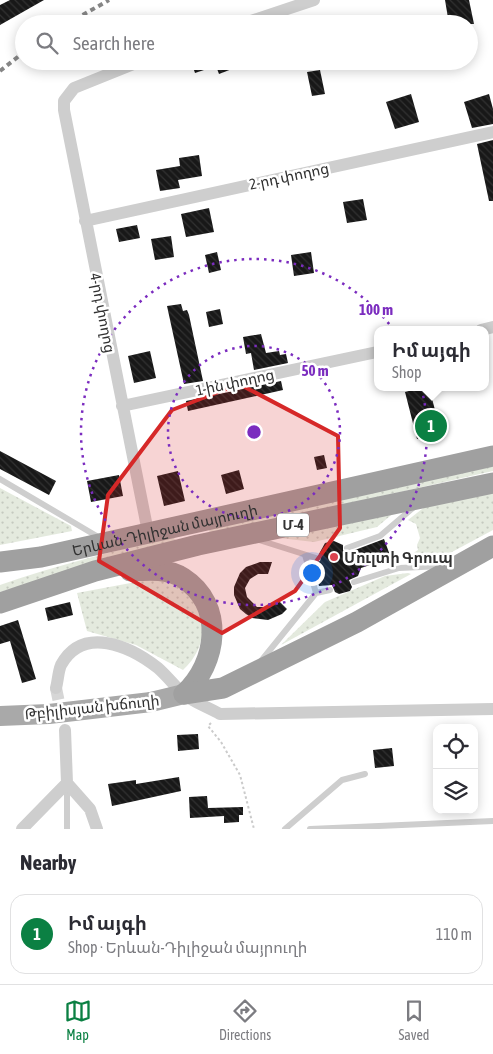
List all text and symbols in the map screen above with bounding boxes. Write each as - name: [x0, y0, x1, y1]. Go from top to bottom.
- search box: [15, 15, 478, 70]
- icon: search: [33, 29, 61, 57]
- text: Search here: [73, 32, 155, 54]
- street label: 2-րդ փողոց: [248, 159, 331, 194]
- street label: 4-րդ փողոց: [86, 272, 119, 355]
- text: 100 m: [359, 301, 393, 318]
- popup: [374, 326, 489, 391]
- text: Իմ այգի: [392, 339, 471, 361]
- text: 50 m: [302, 362, 329, 379]
- text: Shop: [392, 363, 422, 381]
- street label: 1-ին փողոց: [194, 365, 276, 400]
- pin: 1: [415, 407, 447, 445]
- centre of rings: [245, 423, 263, 441]
- street label: Երևան-Դիլիջան մայրուղի: [70, 500, 259, 558]
- road number: Մ-4: [277, 514, 309, 536]
- place label: Մուլտի Գրուպ: [344, 549, 453, 567]
- marker: Մուլտի Գրուպ: [328, 551, 340, 563]
- your location: [299, 560, 325, 586]
- street label: Թբիլիսյան խճուղի: [24, 691, 160, 724]
- map controls: [433, 724, 478, 814]
- button: locate: [433, 724, 478, 769]
- button: layers: [433, 769, 478, 814]
- text: Nearby: [20, 850, 76, 874]
- text: Իմ այգի: [68, 912, 147, 934]
- text: 1: [33, 925, 41, 943]
- text: 110 m: [436, 925, 472, 943]
- text: Shop · Երևան-Դիլիջան մայրուղի: [68, 938, 307, 956]
- tab: Map: [64, 997, 92, 1043]
- tab: Directions: [219, 997, 271, 1043]
- tab: Saved: [398, 997, 429, 1043]

